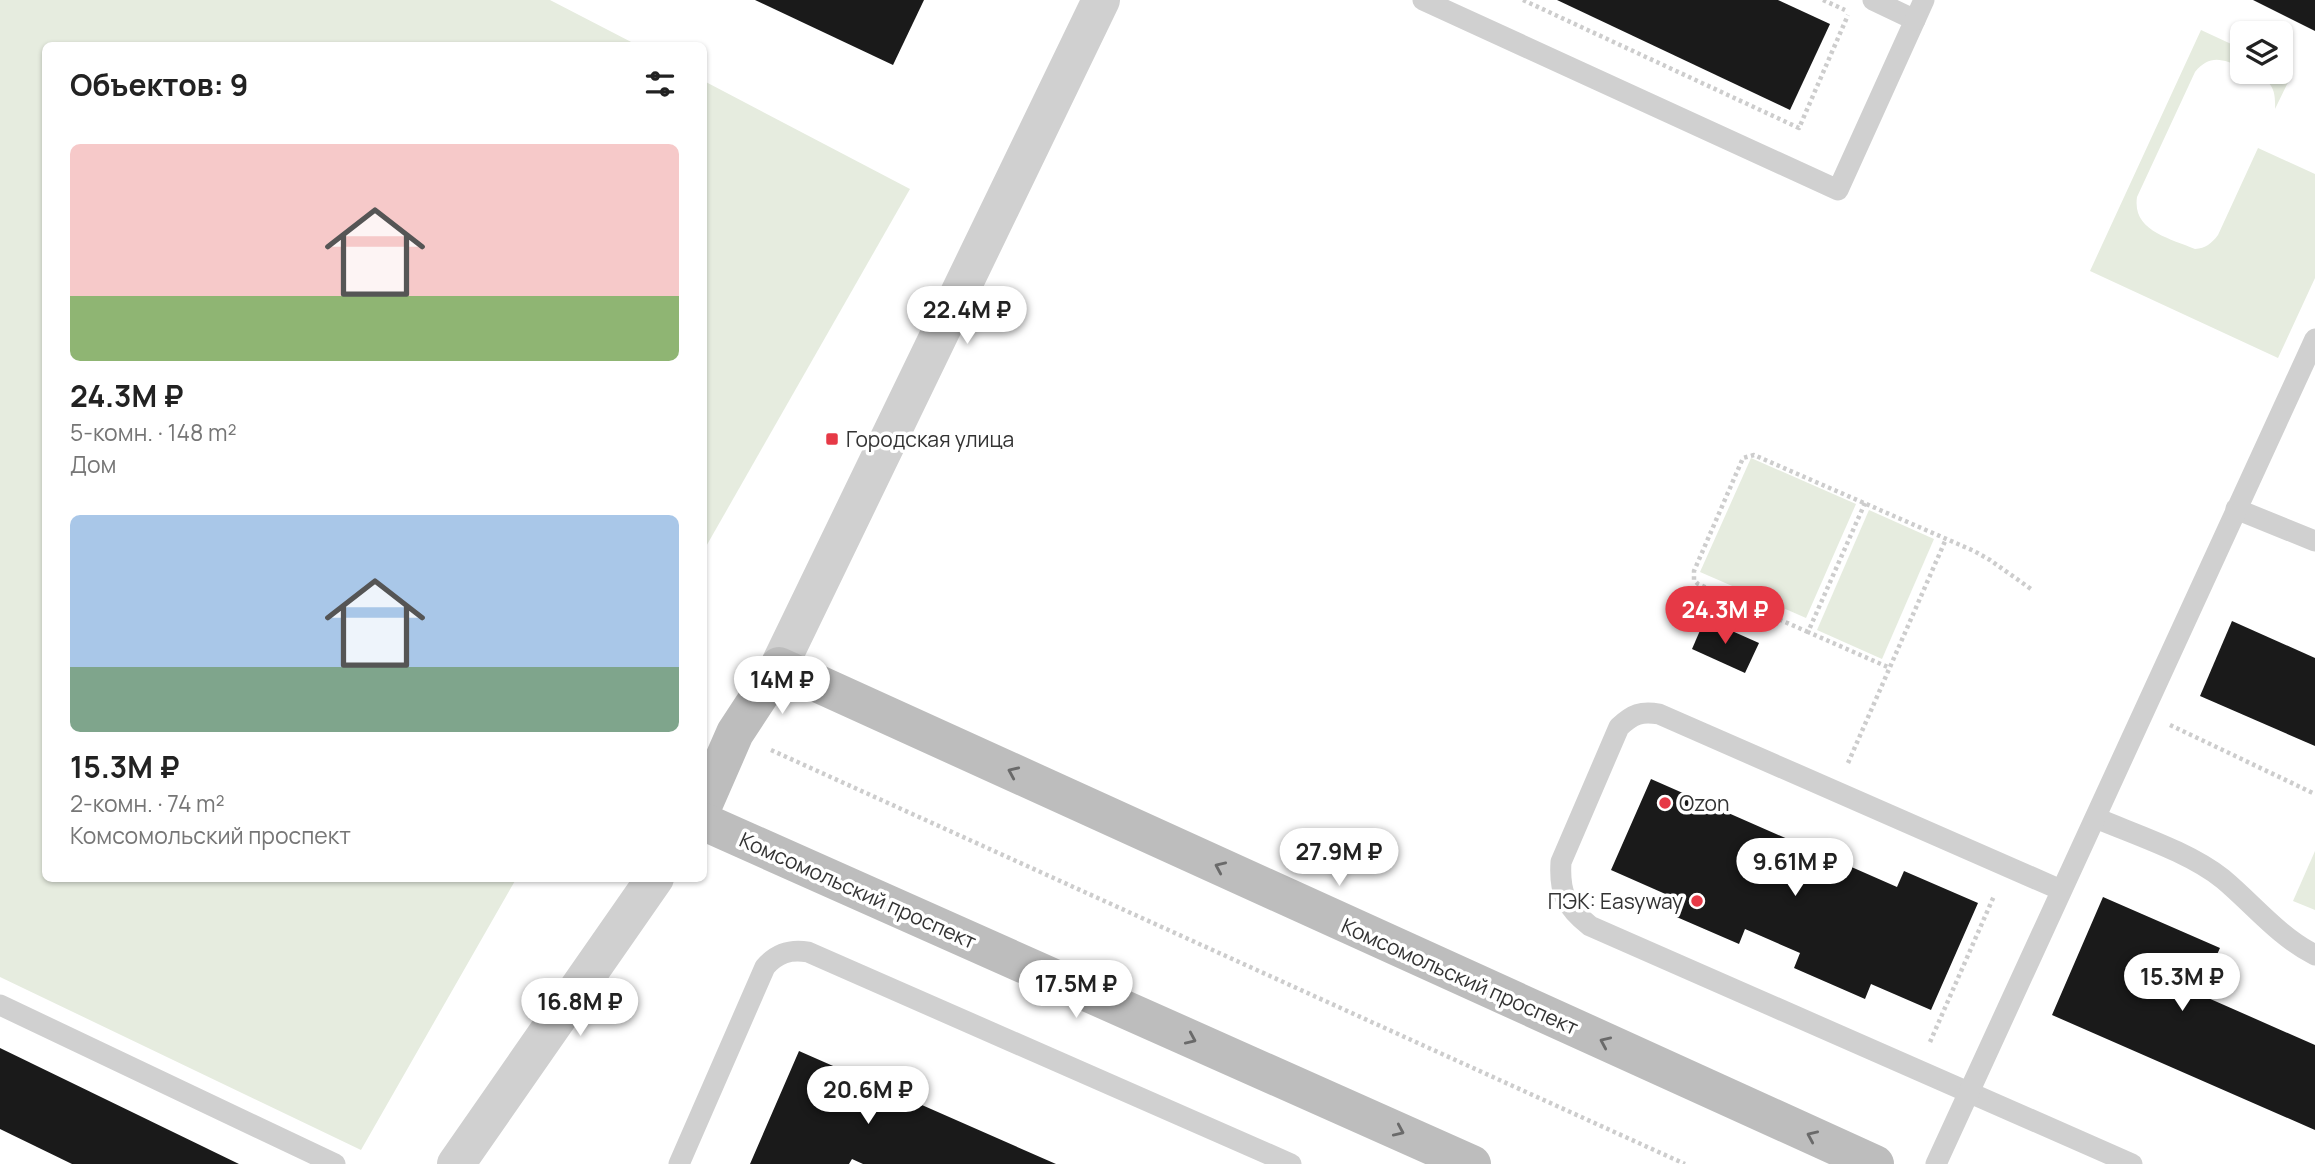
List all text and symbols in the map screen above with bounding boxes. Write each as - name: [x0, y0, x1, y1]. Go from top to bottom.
- map controls: [2230, 21, 2293, 84]
- button: layers: [2230, 21, 2293, 84]
- text: Объектов: 9: [70, 64, 248, 105]
- icon: filters: [641, 65, 679, 103]
- icon: home: [312, 189, 438, 315]
- pin: 22.4M ₽: [902, 286, 1032, 346]
- text: 22.4M ₽: [923, 293, 1011, 325]
- text: 24.3M ₽: [70, 375, 184, 416]
- text: 5-комн. · 148 m²: [70, 416, 237, 448]
- place label: Городская улица: [846, 425, 1014, 453]
- marker: Городская улица: [824, 431, 840, 447]
- text: Дом: [70, 448, 116, 480]
- icon: home: [312, 560, 438, 686]
- pin: 24.3M ₽: [1660, 586, 1790, 646]
- text: 24.3M ₽: [1681, 593, 1769, 625]
- pin: 14M ₽: [733, 656, 831, 716]
- text: 14M ₽: [750, 663, 814, 695]
- text: 15.3M ₽: [70, 746, 179, 787]
- one-way arrow: [1007, 767, 1020, 781]
- text: 2-комн. · 74 m²: [70, 787, 225, 819]
- place label: Ozon: [1679, 789, 1729, 817]
- marker: Ozon: [1657, 795, 1673, 811]
- text: Комсомольский проспект: [70, 819, 351, 851]
- street label: Комсомольский проспект: [735, 825, 981, 955]
- pin: 27.9M ₽: [1274, 828, 1404, 888]
- text: 27.9M ₽: [1296, 835, 1382, 867]
- pin: 9.61M ₽: [1730, 838, 1860, 898]
- text: 9.61M ₽: [1752, 845, 1838, 877]
- one-way arrow: [1214, 861, 1227, 875]
- place label: ПЭК: Easyway: [1548, 887, 1683, 915]
- marker: ПЭК: Easyway: [1689, 893, 1705, 909]
- street label: Комсомольский проспект: [1337, 911, 1583, 1041]
- pin: 15.3M ₽: [2117, 954, 2247, 1013]
- pin: 17.5M ₽: [1011, 960, 1141, 1020]
- text: 15.3M ₽: [2140, 960, 2224, 992]
- text: 17.5M ₽: [1035, 967, 1117, 999]
- pin: 16.8M ₽: [515, 978, 645, 1038]
- text: 16.8M ₽: [537, 985, 623, 1017]
- one-way arrow: [1184, 1031, 1196, 1045]
- one-way arrow: [1600, 1036, 1612, 1050]
- pin: 20.6M ₽: [803, 1066, 933, 1126]
- text: 20.6M ₽: [823, 1073, 913, 1105]
- one-way arrow: [1392, 1123, 1404, 1137]
- one-way arrow: [1807, 1130, 1819, 1144]

